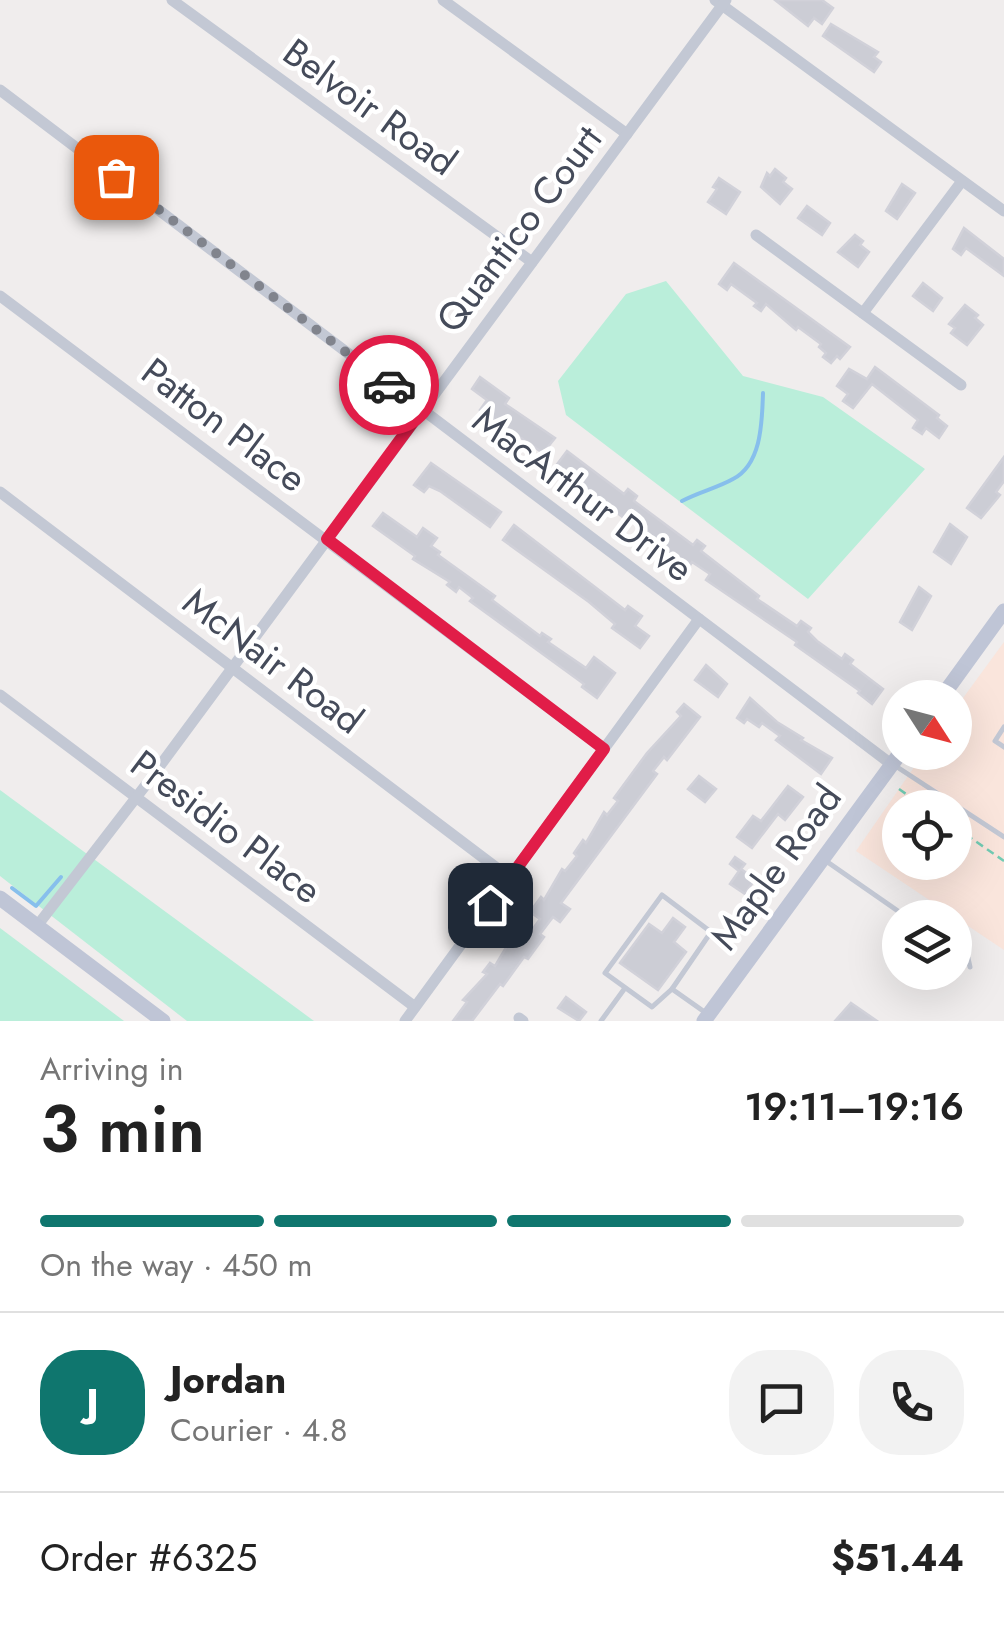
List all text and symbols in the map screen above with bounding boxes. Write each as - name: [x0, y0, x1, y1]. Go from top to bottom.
- street label: Belvoir Road: [272, 25, 468, 188]
- street label: Quantico Court: [422, 114, 615, 344]
- pin: [74, 135, 159, 220]
- icon: bag: [89, 150, 144, 205]
- courier: [339, 335, 439, 435]
- street label: Patton Place: [130, 344, 318, 505]
- icon: car: [362, 358, 417, 413]
- street label: MacArthur Drive: [462, 392, 705, 595]
- street label: McNair Road: [172, 575, 375, 747]
- north arrow: [882, 680, 972, 770]
- map controls: [882, 680, 972, 990]
- street label: Presidio Place: [119, 736, 333, 917]
- street label: Maple Road: [697, 773, 854, 961]
- button: locate: [882, 790, 972, 880]
- pin: [448, 863, 533, 948]
- icon: home: [463, 878, 518, 933]
- button: layers: [882, 900, 972, 990]
- text: Arriving in: [40, 1046, 184, 1092]
- text: 19:11–19:16: [745, 1079, 964, 1134]
- text: 3 min: [40, 1082, 205, 1176]
- text: On the way · 450 m: [40, 1242, 313, 1288]
- button: chat: [729, 1350, 834, 1455]
- button: phone: [859, 1350, 964, 1455]
- text: Jordan: [170, 1352, 286, 1407]
- text: J: [86, 1375, 99, 1430]
- text: Courier · 4.8: [170, 1407, 347, 1453]
- text: Order #6325: [40, 1530, 257, 1585]
- text: $51.44: [831, 1530, 964, 1585]

